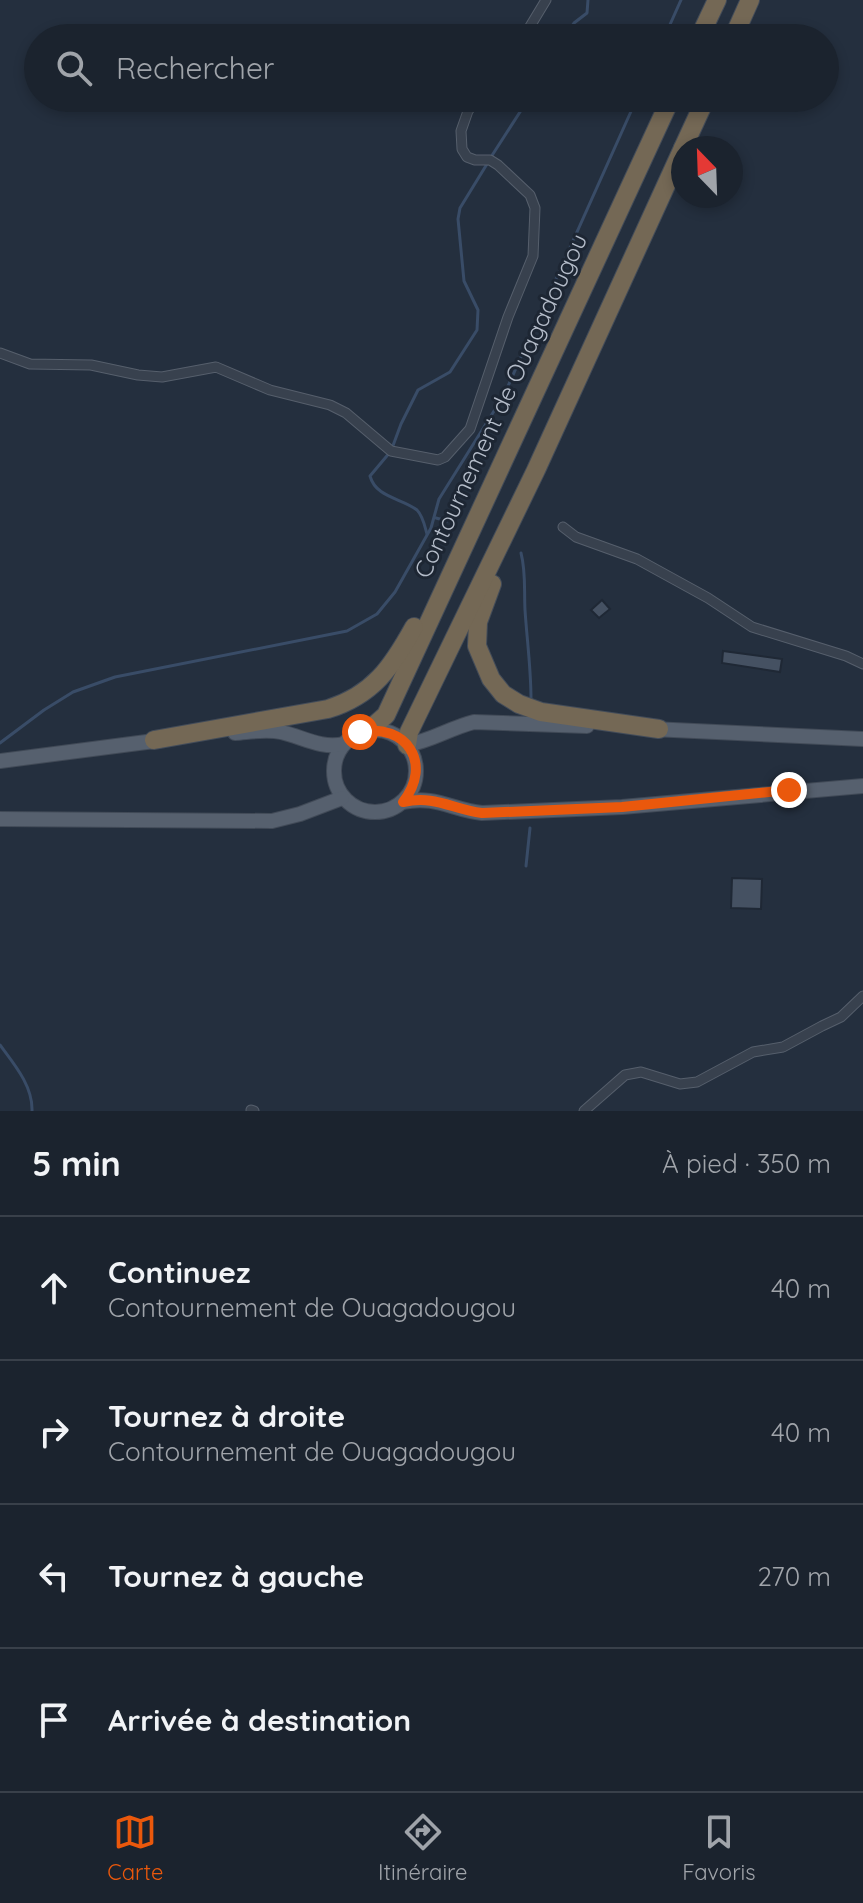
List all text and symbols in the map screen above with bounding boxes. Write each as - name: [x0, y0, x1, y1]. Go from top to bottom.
- search box: [24, 24, 839, 112]
- icon: search: [52, 46, 96, 90]
- text: Rechercher: [116, 49, 274, 87]
- north arrow: [671, 136, 743, 208]
- street label: Contournement de Ouagadougou: [407, 229, 593, 583]
- route start: [342, 714, 378, 750]
- route end: [771, 772, 807, 808]
- text: 5 min: [32, 1142, 121, 1185]
- text: À pied · 350 m: [662, 1147, 831, 1180]
- text: Continuez: [108, 1253, 250, 1291]
- icon: ahead: [32, 1266, 76, 1310]
- text: 40 m: [771, 1272, 831, 1305]
- text: Contournement de Ouagadougou: [108, 1291, 516, 1324]
- text: Tournez à droite: [108, 1397, 345, 1435]
- icon: right: [32, 1410, 76, 1454]
- text: 40 m: [771, 1416, 831, 1449]
- text: Contournement de Ouagadougou: [108, 1435, 516, 1468]
- icon: left: [32, 1554, 76, 1598]
- text: Tournez à gauche: [108, 1557, 364, 1595]
- text: 270 m: [757, 1560, 831, 1593]
- icon: arrive: [32, 1698, 76, 1742]
- text: Arrivée à destination: [108, 1701, 411, 1739]
- tab: Carte: [107, 1810, 163, 1886]
- tab: Itinéraire: [378, 1810, 468, 1886]
- tab: Favoris: [682, 1810, 756, 1886]

